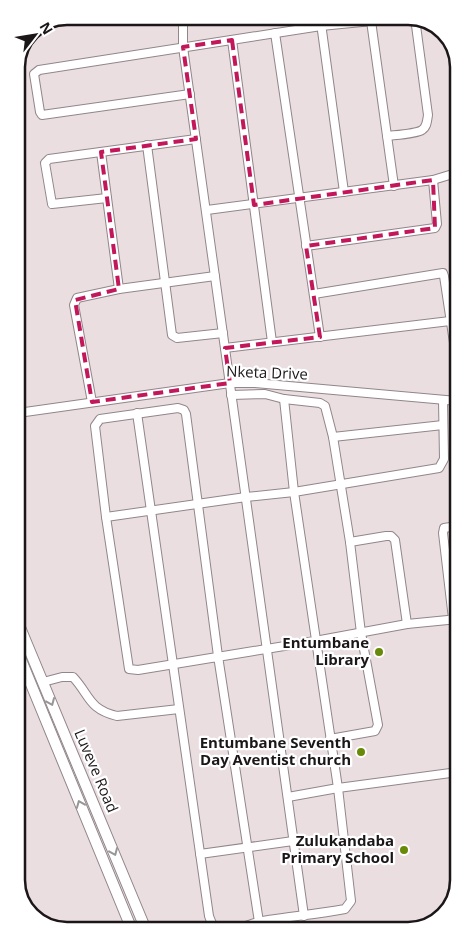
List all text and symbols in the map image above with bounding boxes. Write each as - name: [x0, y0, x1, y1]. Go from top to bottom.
- north arrow: [10, 10, 60, 60]
- text: N: [35, 18, 58, 38]
- street label: Nketa Drive: [226, 361, 308, 383]
- place label: Entumbane Library: [282, 632, 369, 669]
- marker: Entumbane Library: [373, 646, 385, 658]
- one-way arrow: [44, 697, 55, 706]
- street label: Luveve Road: [70, 726, 123, 815]
- place label: Entumbane Seventh Day Aventist church: [200, 732, 351, 769]
- marker: Entumbane Seventh Day Aventist church: [355, 746, 367, 758]
- one-way arrow: [76, 800, 87, 809]
- place label: Zulukandaba Primary School: [281, 830, 394, 867]
- marker: Zulukandaba Primary School: [398, 844, 410, 856]
- one-way arrow: [107, 847, 118, 856]

